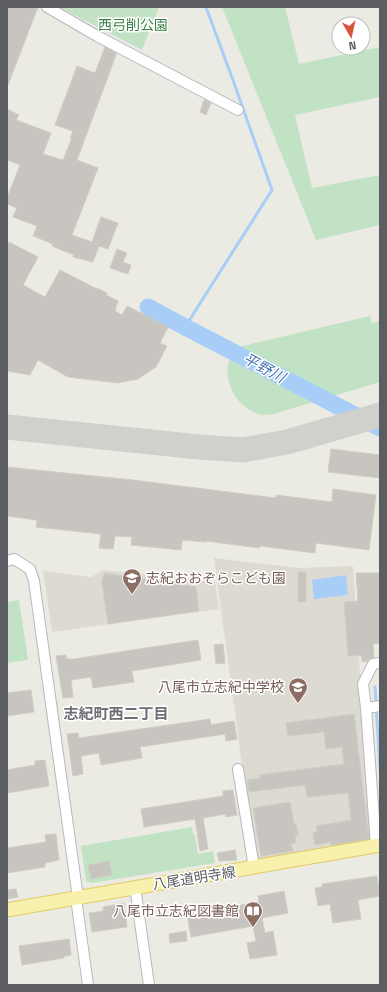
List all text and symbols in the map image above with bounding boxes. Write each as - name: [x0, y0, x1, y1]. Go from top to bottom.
- park label: 西弓削公園: [98, 16, 168, 34]
- north arrow: [331, 16, 371, 56]
- text: N: [348, 38, 357, 53]
- water label: 平野川: [240, 349, 290, 387]
- school or university icon: 志紀おおぞらこども園: [121, 567, 143, 595]
- place label: 志紀おおぞらこども園: [146, 569, 286, 587]
- school or university icon: 八尾市立志紀中学校: [287, 676, 309, 704]
- place label: 八尾市立志紀中学校: [158, 678, 284, 696]
- district label: 志紀町西二丁目: [63, 704, 169, 723]
- street label: 八尾道明寺線: [151, 863, 237, 893]
- library icon: 八尾市立志紀図書館: [242, 900, 264, 928]
- place label: 八尾市立志紀図書館: [113, 902, 239, 920]

